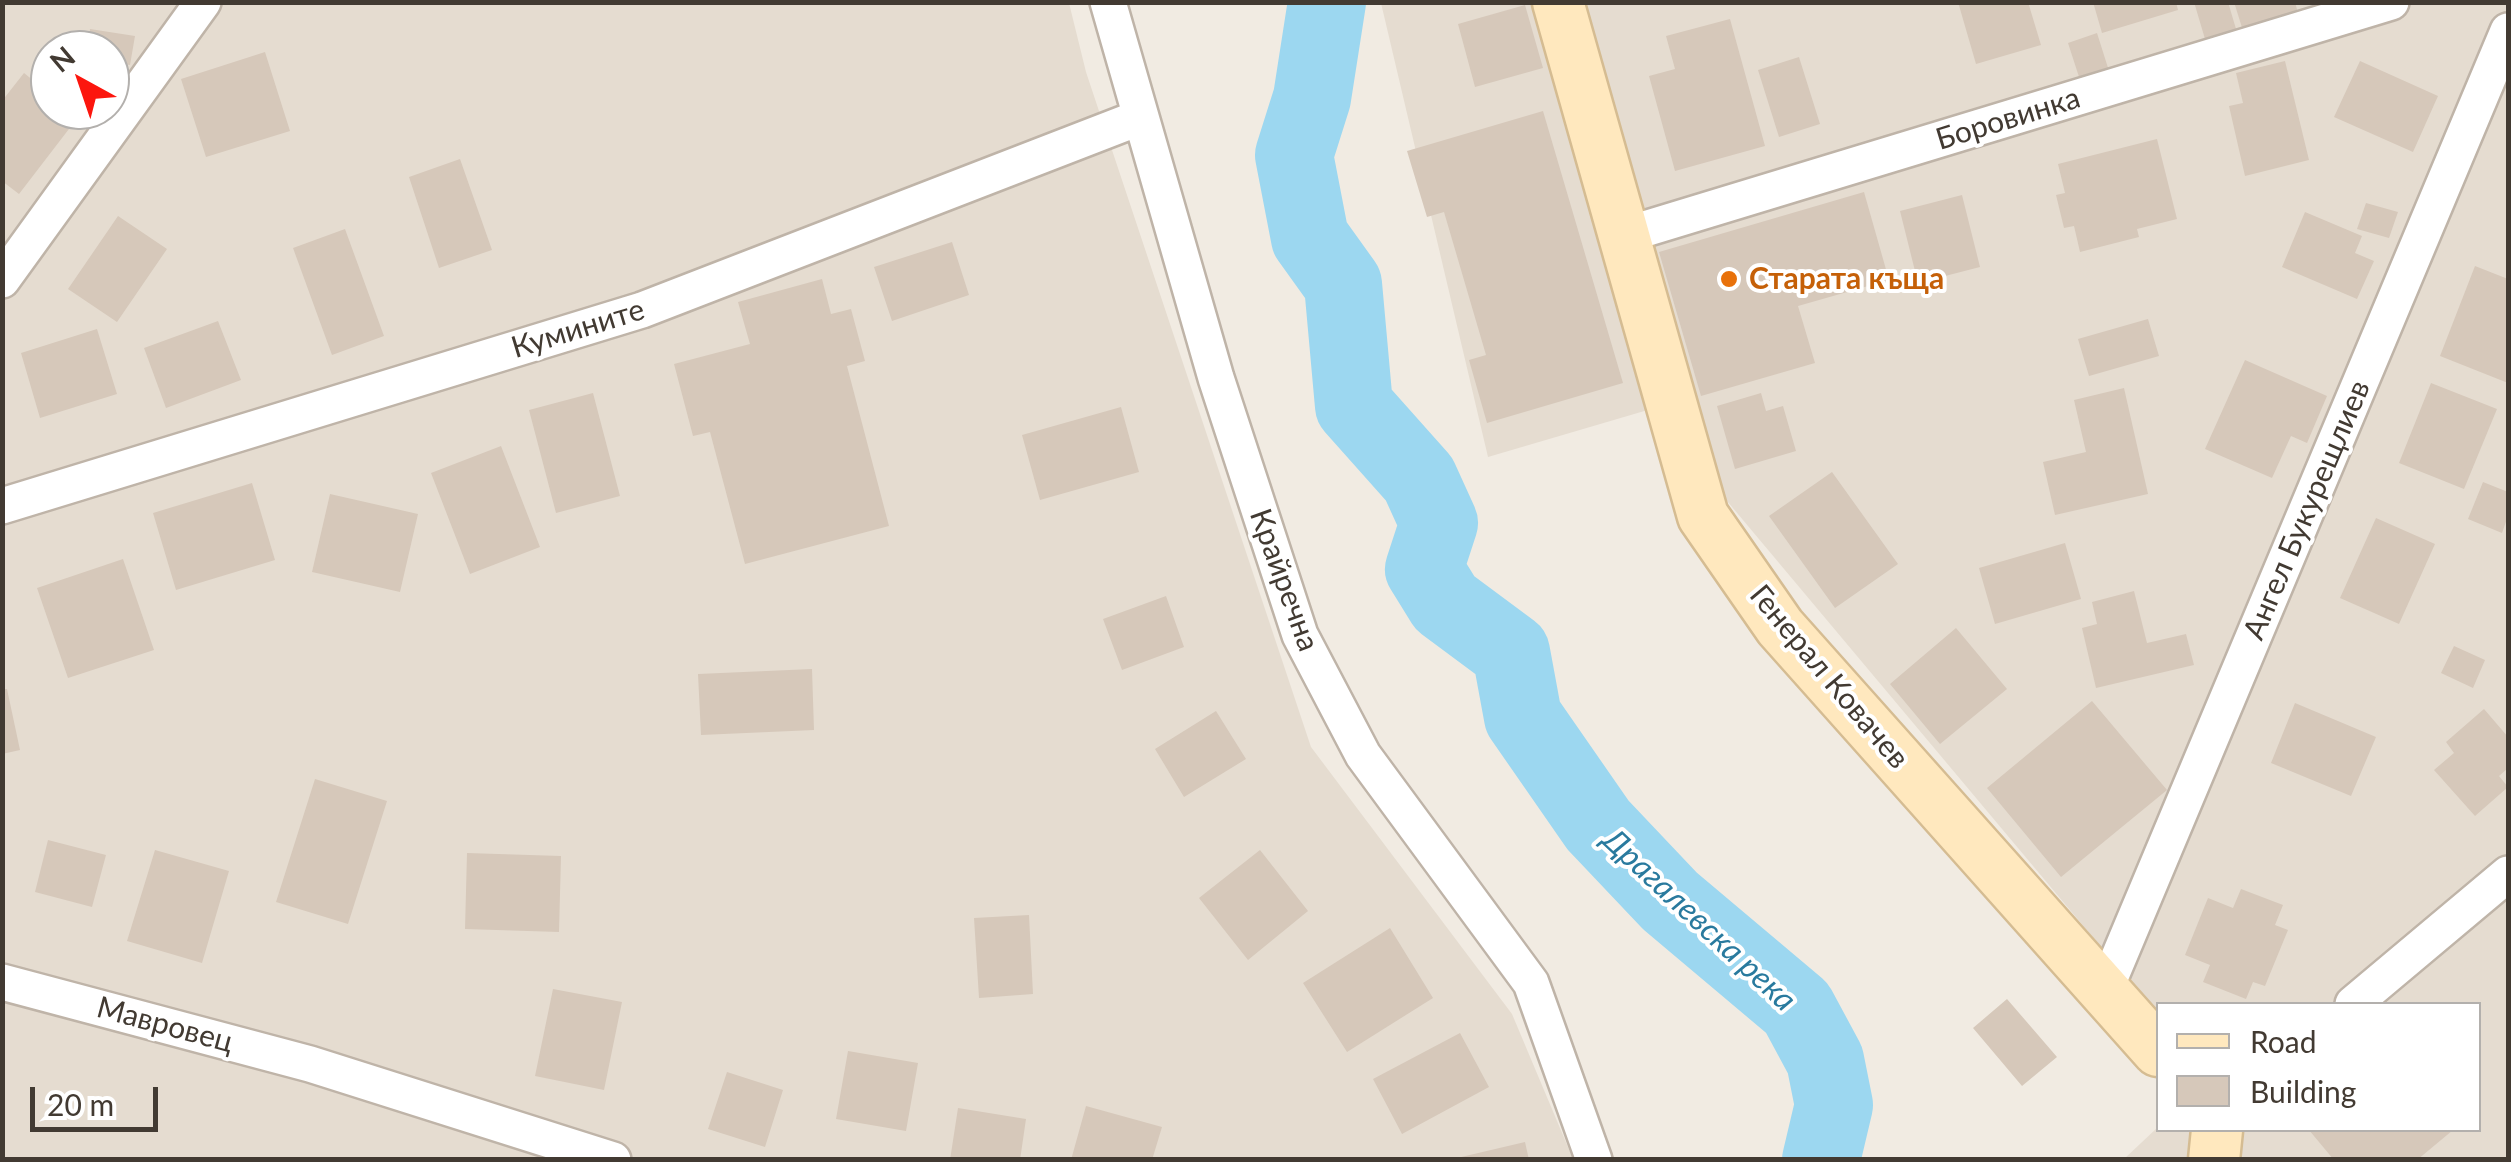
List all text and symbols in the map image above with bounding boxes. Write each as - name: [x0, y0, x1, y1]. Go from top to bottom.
- north arrow: [30, 30, 130, 130]
- text: N: [43, 39, 81, 79]
- street label: Боровинка: [1932, 80, 2084, 158]
- place label: Старата къща: [1749, 261, 1944, 297]
- marker: Старата къща: [1718, 268, 1740, 290]
- street label: Кумините: [507, 292, 649, 366]
- street label: Ангел Букурещлиев: [2236, 375, 2378, 645]
- street label: Крайречна: [1242, 504, 1326, 656]
- street label: Генерал Ковачев: [1742, 578, 1916, 776]
- water label: Драгалевска река: [1594, 821, 1804, 1019]
- street label: Мавровец: [93, 990, 237, 1060]
- legend: [2156, 1002, 2481, 1132]
- text: Road: [2250, 1023, 2317, 1059]
- scale bar: [35, 1067, 162, 1129]
- text: Building: [2250, 1073, 2356, 1109]
- text: 20 m: [47, 1086, 114, 1122]

